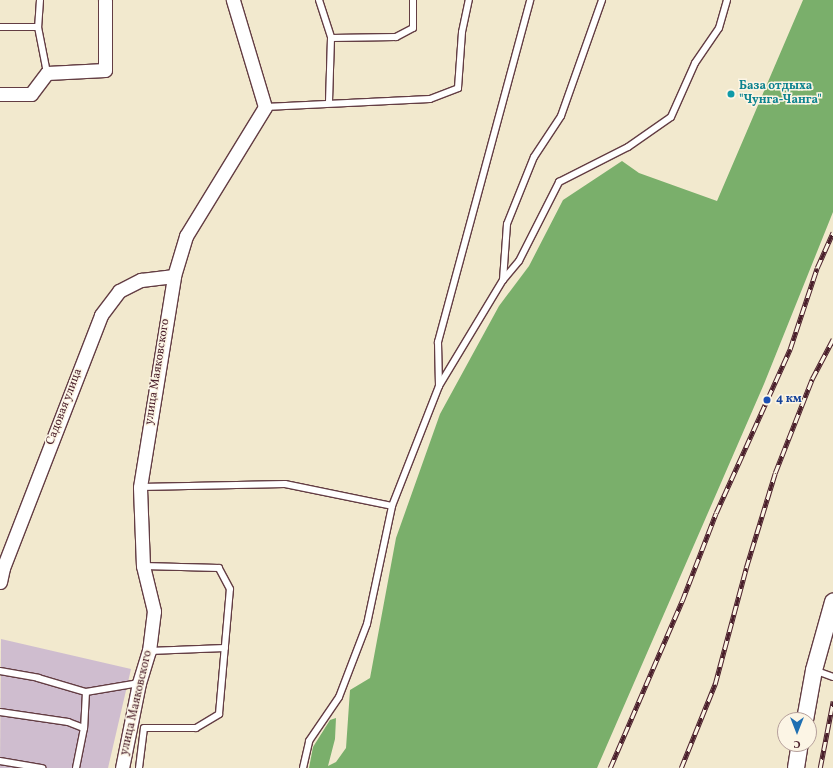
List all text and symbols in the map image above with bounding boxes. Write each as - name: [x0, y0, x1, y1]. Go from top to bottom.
- place label: База отдыха "Чунга-Чанга": [739, 80, 822, 108]
- marker: База отдыха "Чунга-Чанга": [726, 89, 736, 99]
- street label: улица Маяковского: [142, 318, 174, 426]
- street label: Садовая улица: [44, 367, 86, 447]
- place label: 4 км: [776, 393, 802, 407]
- marker: 4 км: [761, 394, 773, 406]
- street label: улица Маяковского: [118, 649, 156, 757]
- north arrow: [777, 712, 817, 752]
- text: С: [793, 736, 801, 751]

